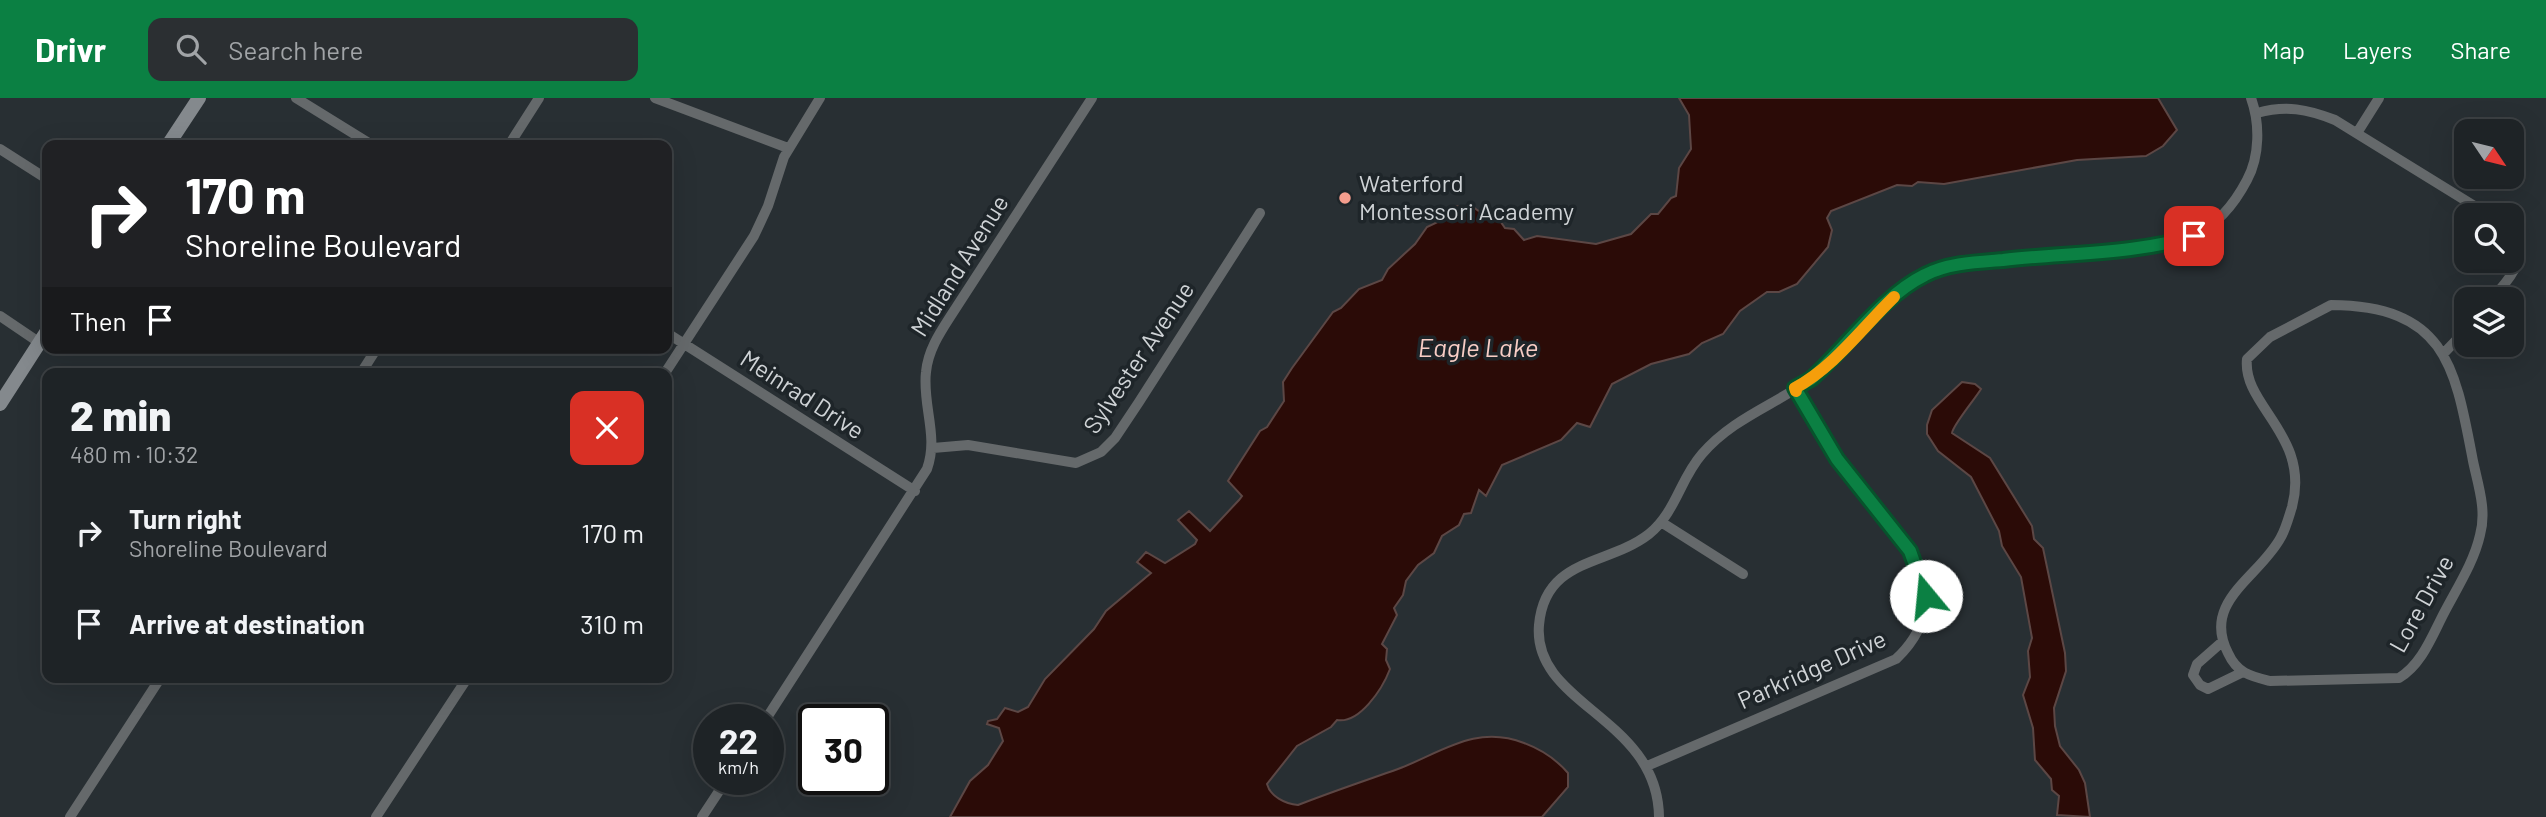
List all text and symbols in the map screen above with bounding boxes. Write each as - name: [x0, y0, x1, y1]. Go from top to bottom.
- search box: [148, 18, 638, 81]
- text: Drivr: [35, 29, 106, 69]
- icon: search: [172, 30, 210, 68]
- text: Search here: [228, 34, 363, 65]
- text: Map: [2262, 35, 2305, 64]
- text: Layers: [2343, 35, 2412, 64]
- text: Share: [2450, 35, 2511, 64]
- north arrow: [2454, 119, 2524, 189]
- map controls: [2454, 119, 2524, 357]
- text: 170 m: [185, 165, 305, 224]
- icon: right: [70, 168, 161, 259]
- place label: Waterford Montessori Academy: [1359, 168, 1574, 225]
- street label: Midland Avenue: [904, 189, 1014, 341]
- marker: Waterford Montessori Academy: [1337, 190, 1353, 206]
- button: search: [2454, 203, 2524, 273]
- pin: [2164, 206, 2224, 266]
- icon: arrive: [2175, 217, 2213, 255]
- text: Shoreline Boulevard: [185, 225, 462, 263]
- street label: Sylvester Avenue: [1076, 276, 1199, 439]
- button: layers: [2454, 287, 2524, 357]
- icon: arrive: [141, 301, 179, 339]
- text: Then: [70, 305, 127, 336]
- water label: Eagle Lake: [1418, 331, 1538, 362]
- street label: Meinrad Drive: [736, 343, 870, 444]
- text: 2 min: [70, 389, 171, 439]
- button: close: [570, 391, 644, 465]
- text: 480 m · 10:32: [70, 440, 198, 468]
- text: Turn right: [129, 503, 242, 534]
- icon: right: [70, 514, 108, 552]
- text: 170 m: [581, 517, 644, 548]
- text: Shoreline Boulevard: [129, 534, 328, 562]
- street label: Lore Drive: [2382, 550, 2459, 657]
- position arrow: [1889, 559, 1963, 633]
- icon: arrive: [70, 605, 108, 643]
- text: Arrive at destination: [129, 608, 365, 639]
- text: 310 m: [580, 608, 644, 639]
- street label: Parkridge Drive: [1733, 623, 1890, 714]
- speed limit sign: 30: [798, 704, 889, 795]
- text: 22: [719, 719, 758, 761]
- text: km/h: [718, 756, 759, 778]

